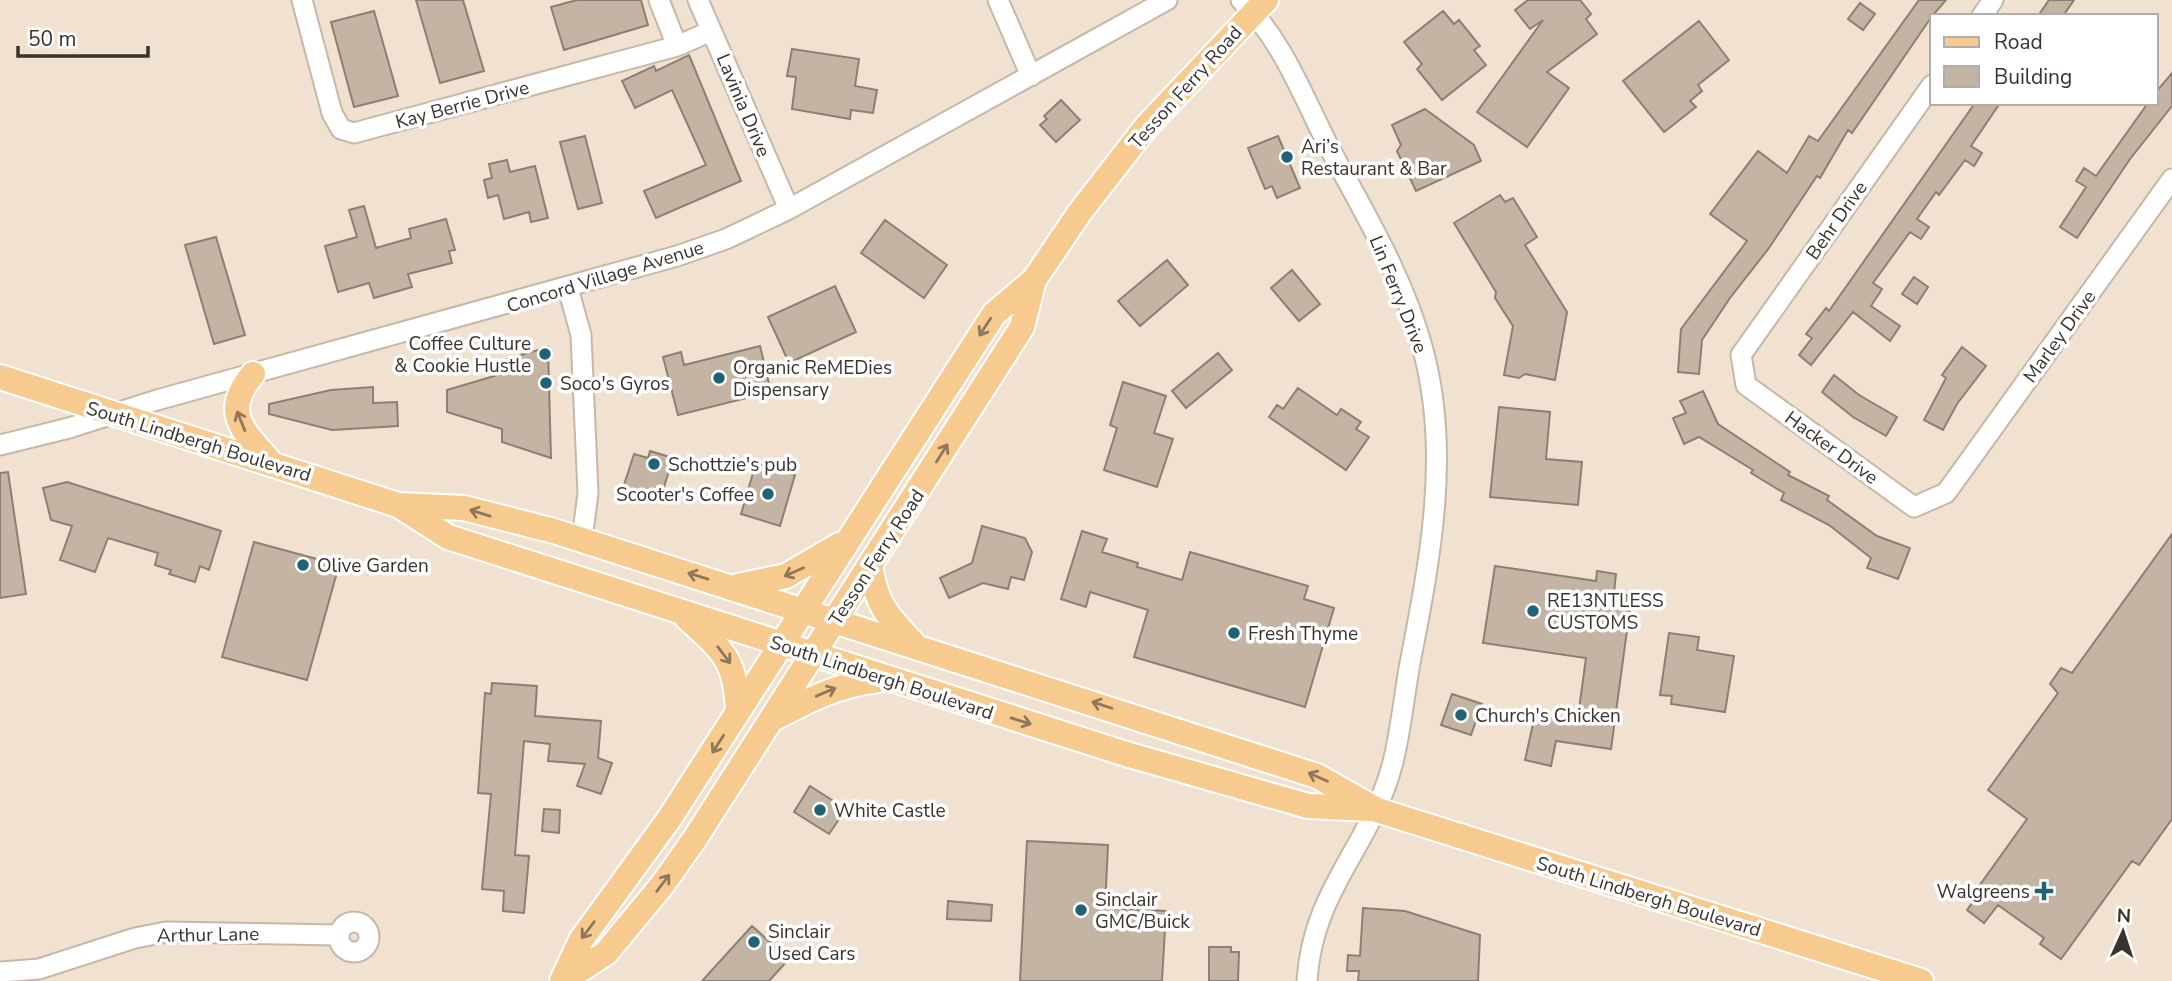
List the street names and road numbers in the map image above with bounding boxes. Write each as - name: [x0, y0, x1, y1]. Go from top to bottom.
- street label: Tesson Ferry Road: [1123, 20, 1248, 155]
- street label: Lavinia Drive: [710, 50, 776, 161]
- street label: Kay Berrie Drive: [392, 75, 532, 135]
- street label: Behr Drive: [1800, 176, 1873, 265]
- street label: Lin Ferry Drive: [1363, 232, 1433, 357]
- street label: Concord Village Avenue: [504, 235, 707, 319]
- street label: Marley Drive: [2017, 285, 2102, 388]
- street label: South Lindbergh Boulevard: [83, 395, 314, 489]
- street label: Hacker Drive: [1779, 405, 1883, 490]
- street label: Tesson Ferry Road: [823, 484, 931, 631]
- street label: South Lindbergh Boulevard: [767, 630, 997, 726]
- street label: South Lindbergh Boulevard: [1533, 850, 1764, 944]
- street label: Arthur Lane: [157, 921, 259, 949]

